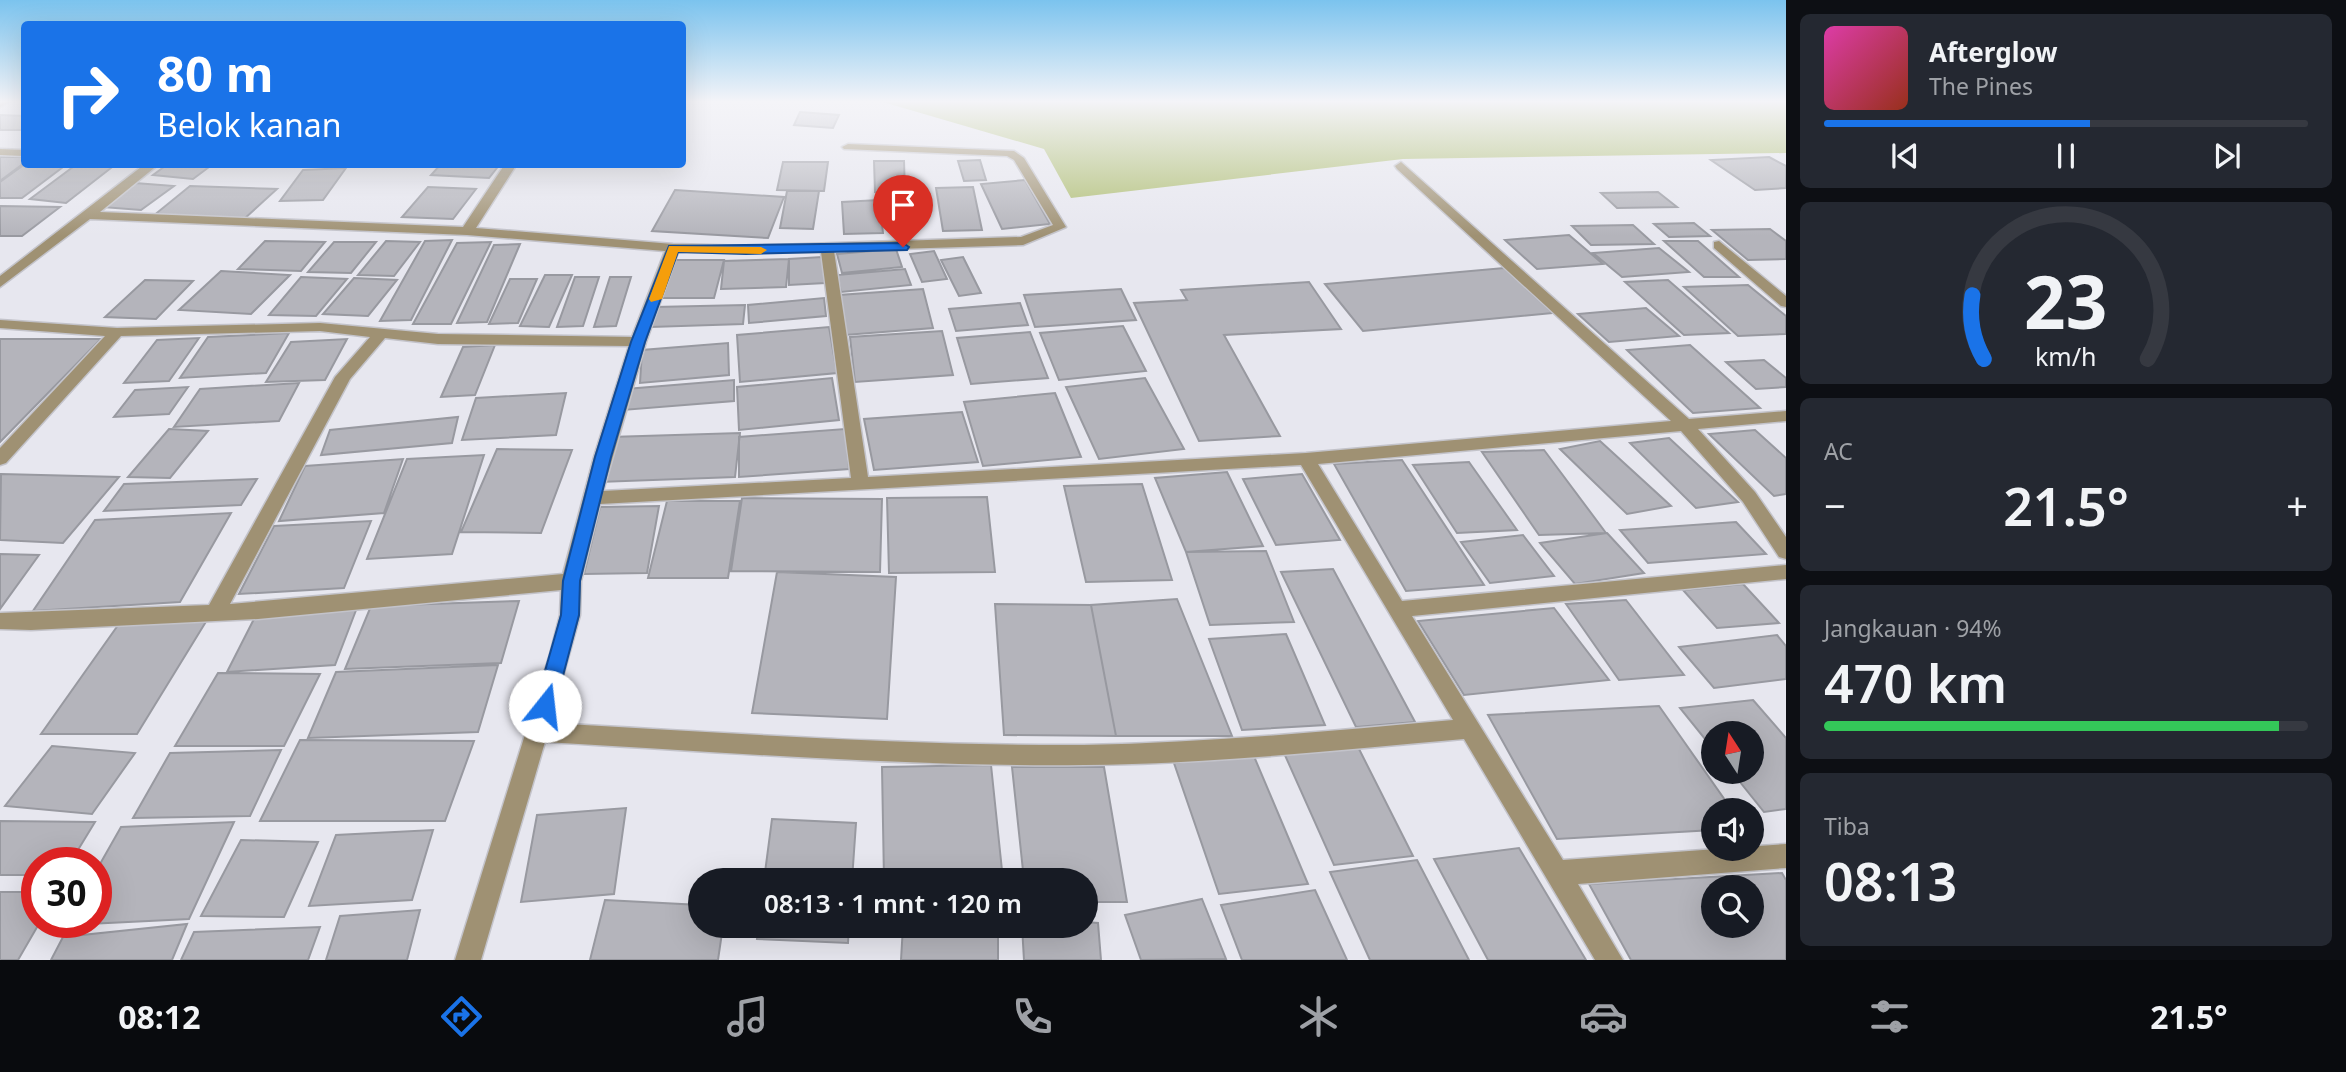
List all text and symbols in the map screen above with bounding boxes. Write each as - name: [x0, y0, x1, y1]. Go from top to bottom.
- text: Afterglow: [1929, 34, 2057, 70]
- text: 80 m: [157, 40, 274, 106]
- icon: right: [42, 49, 133, 140]
- text: The Pines: [1929, 70, 2033, 102]
- text: Belok kanan: [157, 103, 341, 146]
- icon: previous: [1886, 137, 1924, 175]
- icon: pause: [2047, 137, 2085, 175]
- icon: next: [2208, 137, 2246, 175]
- pin: [873, 175, 933, 247]
- icon: arrive: [884, 186, 922, 224]
- text: 23: [2024, 251, 2108, 350]
- text: km/h: [2035, 338, 2097, 372]
- text: AC: [1824, 435, 1853, 467]
- text: 21.5°: [2003, 470, 2129, 541]
- text: −: [1824, 479, 1846, 531]
- text: +: [2286, 479, 2308, 531]
- text: Jangkauan · 94%: [1824, 612, 2002, 644]
- text: 470 km: [1824, 647, 2007, 718]
- position arrow: [508, 669, 582, 743]
- north arrow: [1701, 721, 1764, 784]
- map controls: [1701, 721, 1764, 938]
- button: sound: [1701, 798, 1764, 861]
- text: Tiba: [1824, 810, 1870, 842]
- text: 08:13: [1824, 845, 1957, 916]
- speed limit sign: 30: [21, 847, 112, 938]
- button: search: [1701, 875, 1764, 938]
- text: 08:13 · 1 mnt · 120 m: [764, 885, 1022, 921]
- icon: directions: [437, 992, 486, 1041]
- icon: music: [723, 992, 772, 1041]
- icon: phone: [1008, 992, 1057, 1041]
- icon: climate: [1294, 992, 1343, 1041]
- icon: car: [1579, 992, 1628, 1041]
- icon: filters: [1865, 992, 1914, 1041]
- text: 08:12: [118, 995, 200, 1038]
- text: 21.5°: [2150, 995, 2228, 1038]

